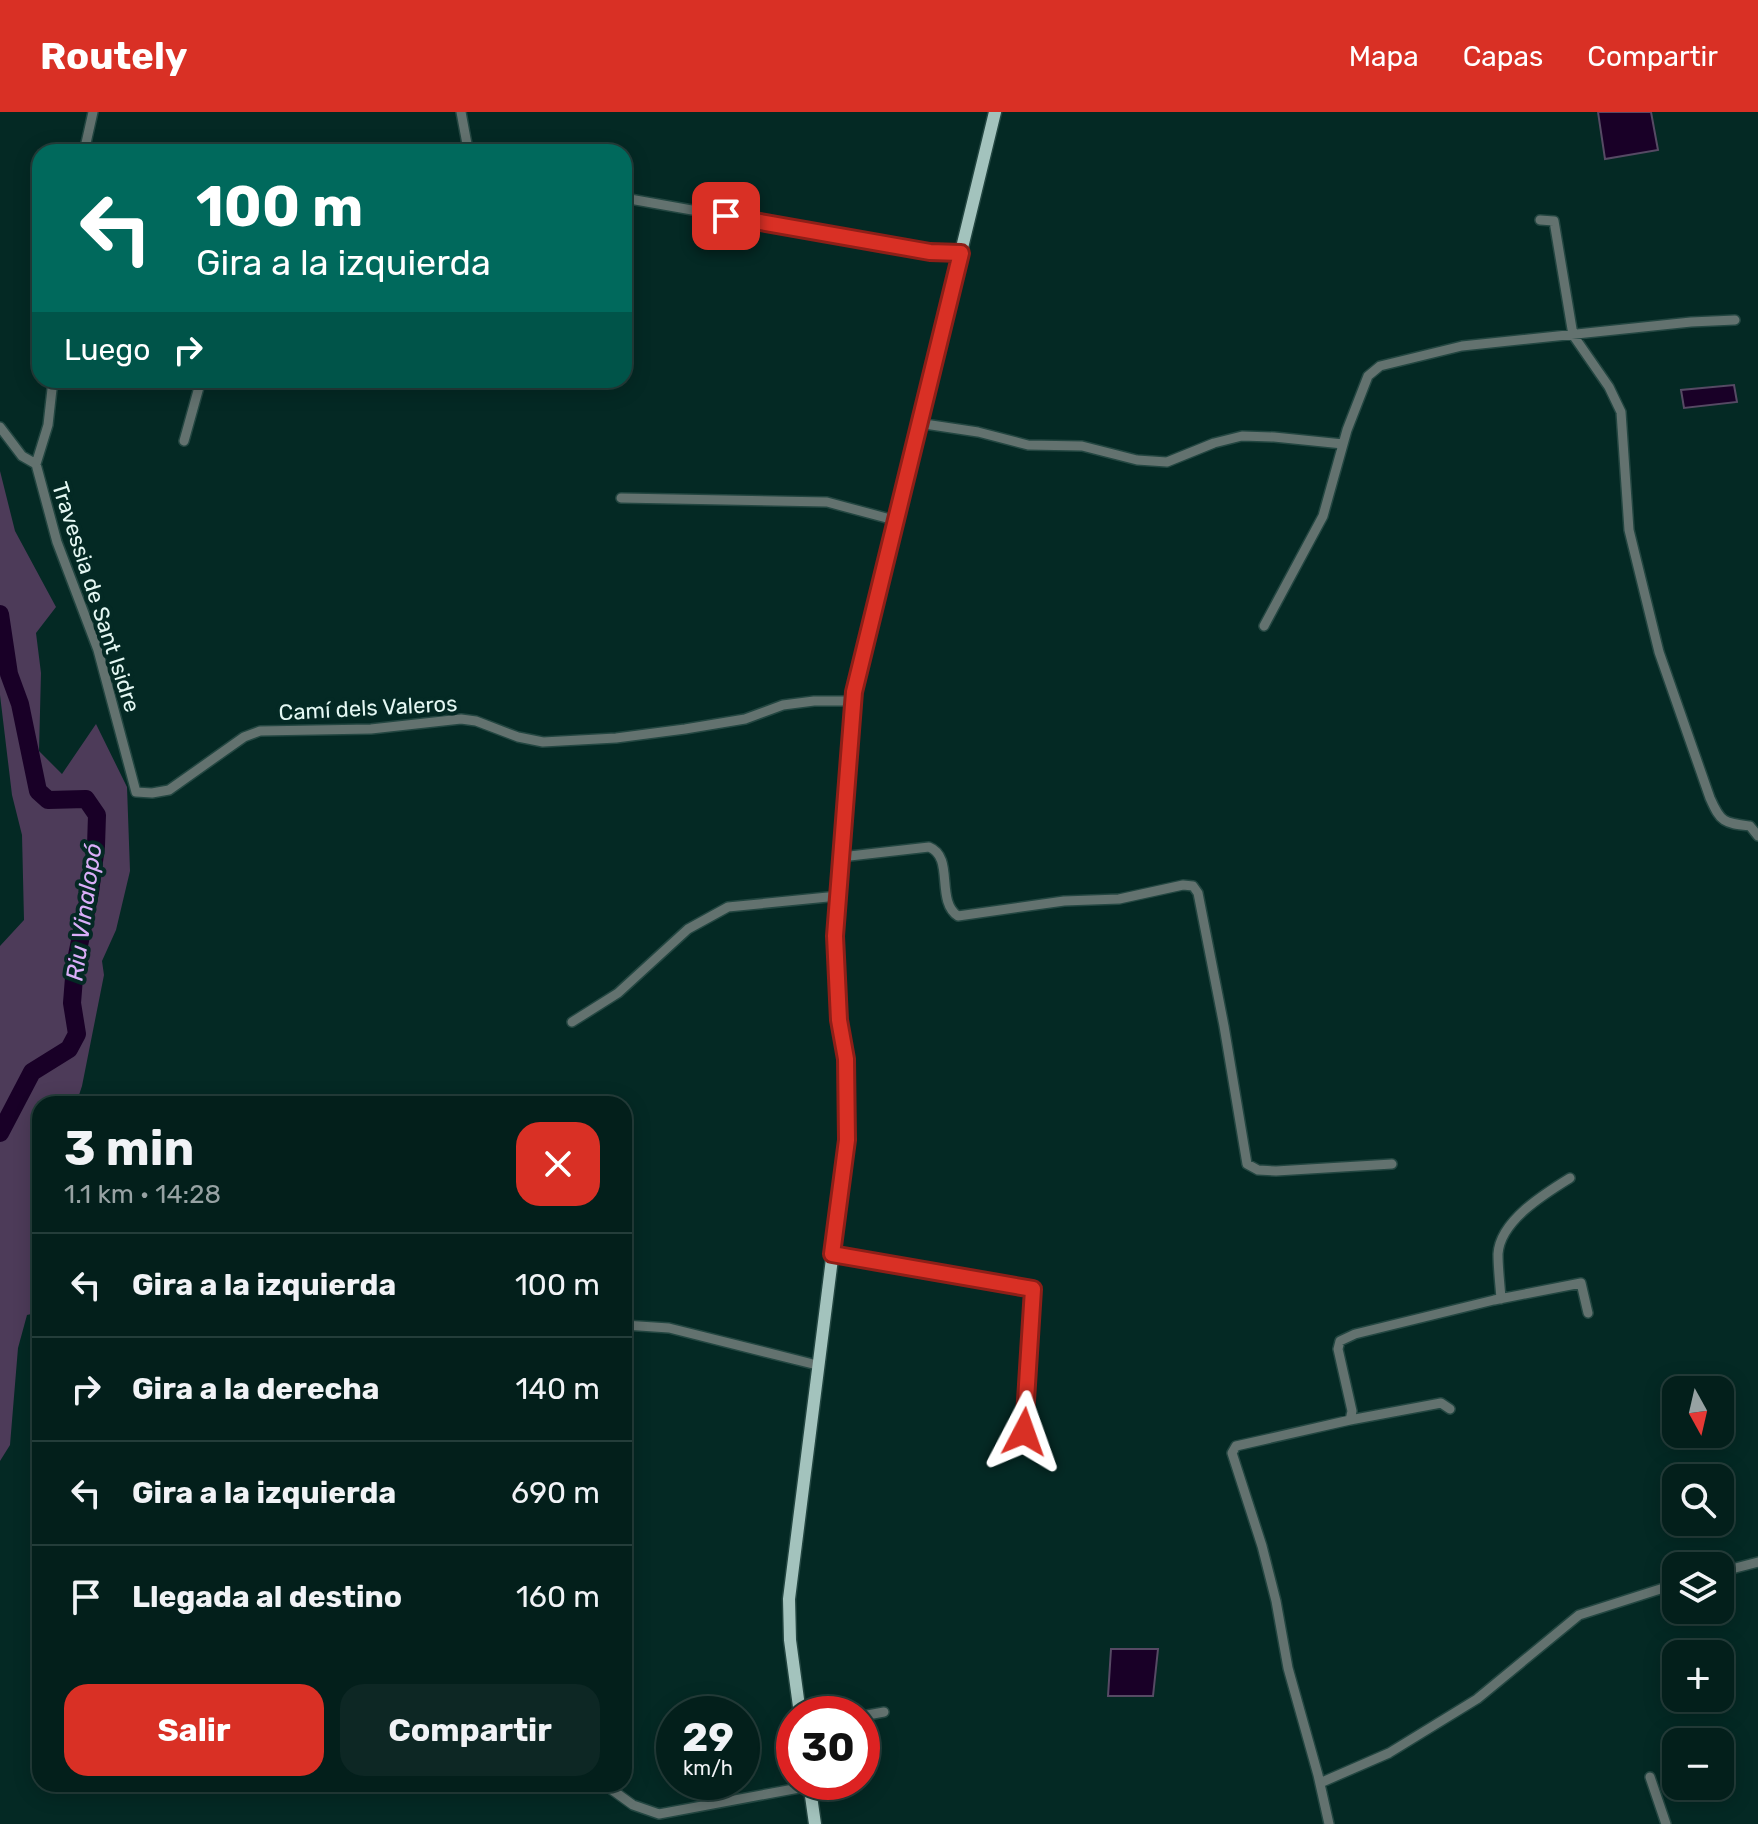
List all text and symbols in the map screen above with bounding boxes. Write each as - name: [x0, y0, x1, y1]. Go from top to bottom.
- text: Routely: [40, 33, 187, 79]
- text: Mapa: [1349, 40, 1419, 73]
- text: Capas: [1463, 40, 1543, 73]
- text: Compartir: [1587, 40, 1718, 73]
- text: 100 m: [196, 174, 363, 240]
- icon: left: [64, 176, 168, 280]
- pin: [692, 182, 760, 250]
- icon: arrive: [704, 194, 748, 238]
- text: Gira a la izquierda: [196, 241, 491, 284]
- icon: right: [166, 328, 210, 372]
- text: Luego: [64, 332, 150, 368]
- street label: Travessia de Sant Isidre: [46, 479, 146, 715]
- street label: Camí dels Valeros: [278, 690, 458, 726]
- water label: Riu Vinalopó: [60, 841, 108, 983]
- text: 3 min: [64, 1120, 194, 1177]
- button: close: [516, 1122, 600, 1206]
- text: 1.1 km · 14:28: [64, 1179, 221, 1210]
- icon: left: [64, 1263, 108, 1307]
- text: Gira a la izquierda: [132, 1267, 396, 1303]
- text: 100 m: [515, 1267, 600, 1303]
- icon: right: [64, 1367, 108, 1411]
- text: Gira a la derecha: [132, 1371, 379, 1407]
- text: 140 m: [515, 1371, 600, 1407]
- north arrow: [1662, 1376, 1734, 1448]
- map controls: [1662, 1376, 1734, 1800]
- position arrow: [982, 1390, 1066, 1474]
- button: search: [1662, 1464, 1734, 1536]
- icon: left: [64, 1471, 108, 1515]
- text: Gira a la izquierda: [132, 1475, 396, 1511]
- text: 690 m: [511, 1475, 600, 1511]
- button: layers: [1662, 1552, 1734, 1624]
- icon: arrive: [64, 1575, 108, 1619]
- text: Llegada al destino: [132, 1579, 402, 1615]
- text: 160 m: [516, 1579, 600, 1615]
- button: +: [1662, 1640, 1734, 1712]
- button: Salir: [64, 1684, 324, 1776]
- button: Compartir: [340, 1684, 600, 1776]
- speed limit sign: 30: [776, 1696, 880, 1800]
- text: 29: [682, 1714, 734, 1761]
- button: −: [1662, 1728, 1734, 1800]
- text: km/h: [683, 1756, 733, 1780]

